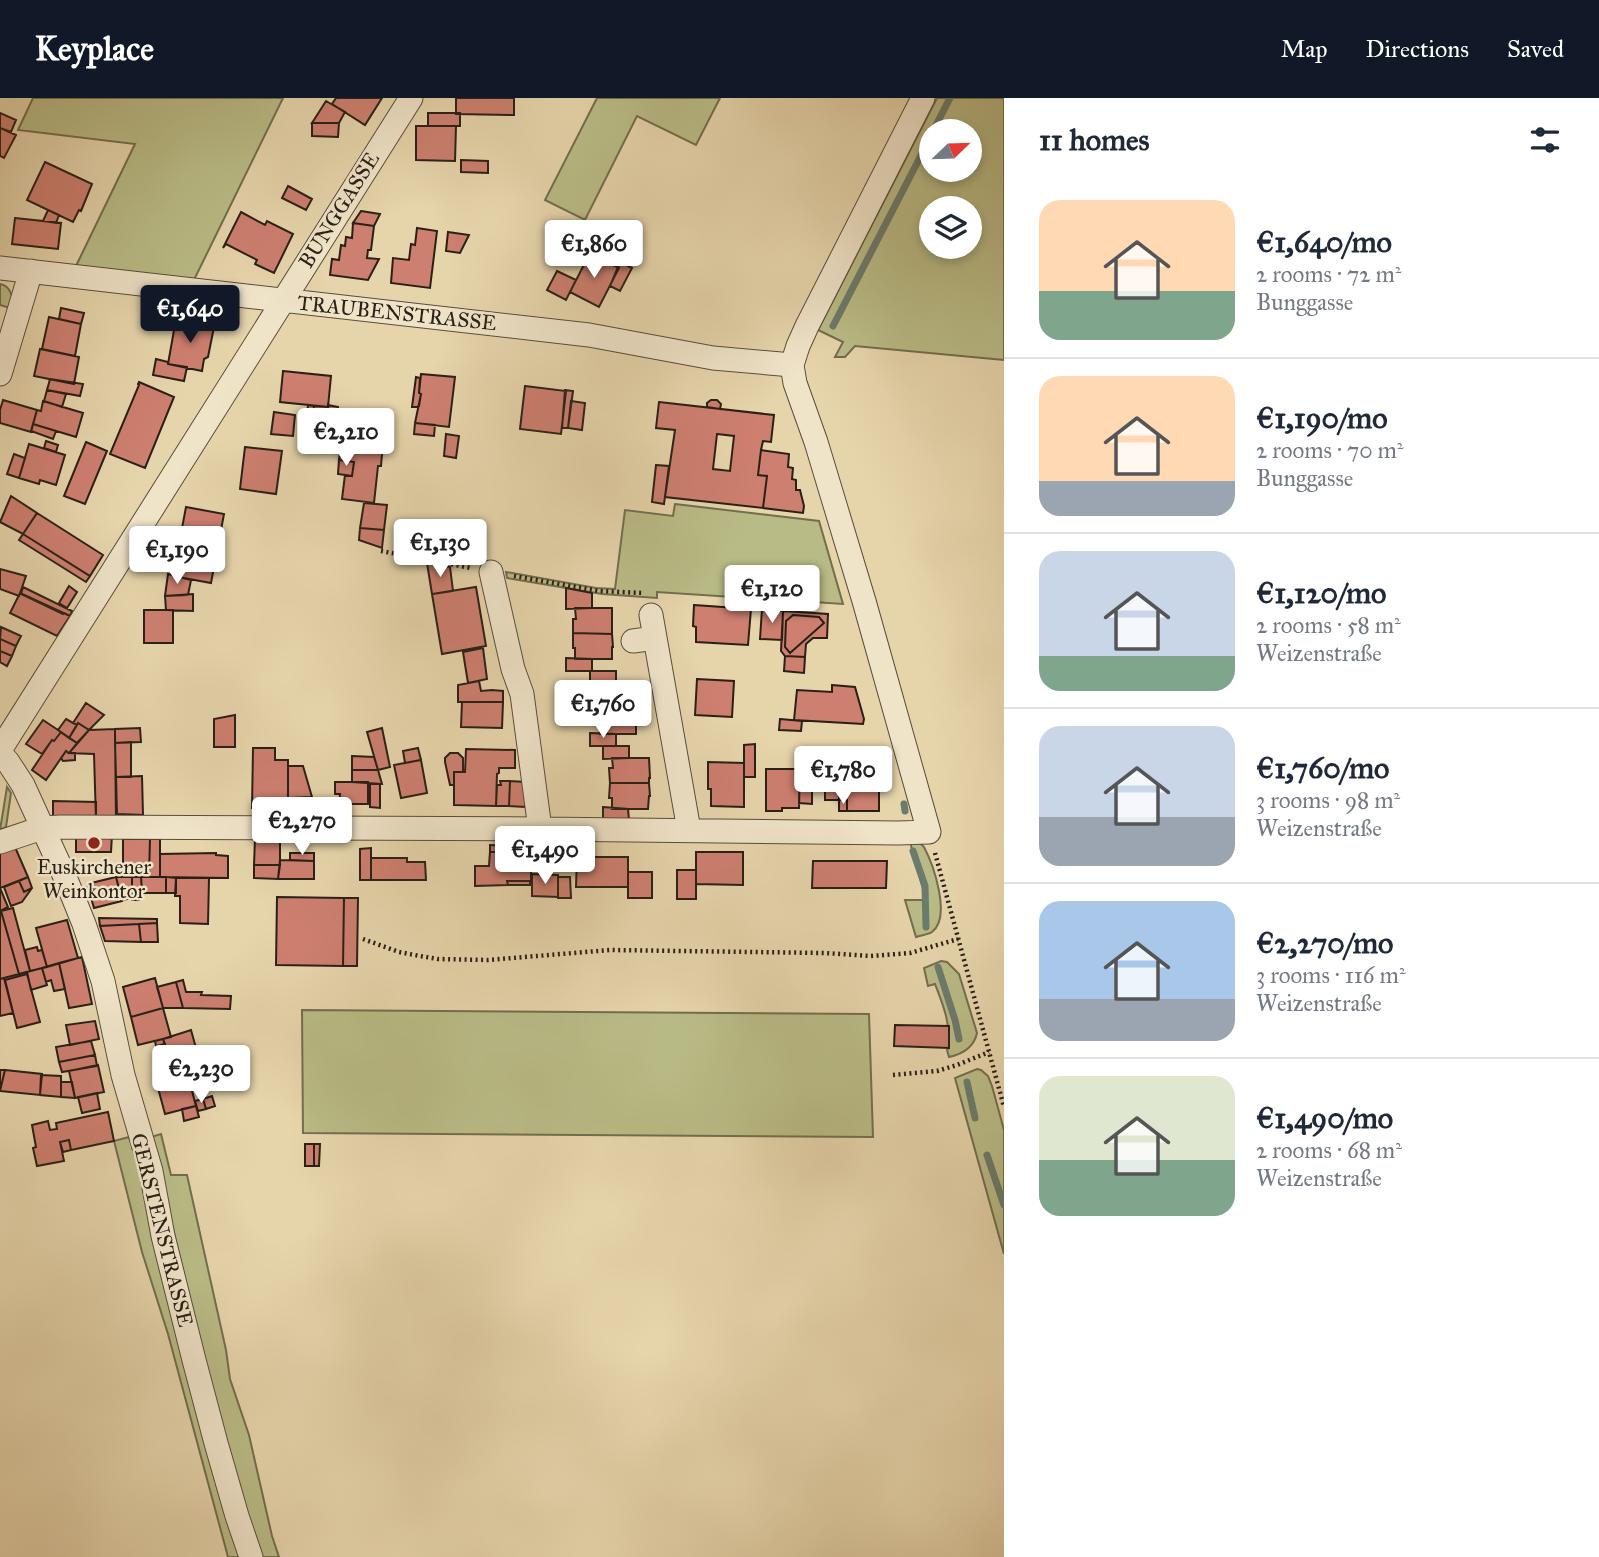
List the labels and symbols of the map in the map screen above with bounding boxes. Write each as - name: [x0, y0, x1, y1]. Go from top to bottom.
- north arrow: [919, 119, 982, 182]
- street label: BUNGGASSE: [293, 147, 385, 273]
- pin: €1,860: [537, 220, 651, 280]
- pin: €1,640: [133, 286, 247, 345]
- street label: TRAUBENSTRASSE: [296, 290, 498, 336]
- pin: €2,210: [289, 408, 403, 468]
- pin: €1,130: [383, 519, 497, 579]
- pin: €1,190: [120, 526, 234, 586]
- pin: €1,120: [715, 566, 829, 625]
- pin: €1,760: [546, 680, 660, 740]
- pin: €1,780: [786, 746, 900, 806]
- pin: €2,270: [245, 798, 359, 857]
- pin: €1,490: [488, 826, 602, 886]
- marker: Euskirchener Weinkontor: [86, 835, 102, 851]
- place label: Euskirchener Weinkontor: [37, 854, 151, 904]
- pin: €2,230: [144, 1046, 258, 1105]
- street label: GERSTENSTRASSE: [125, 1130, 199, 1330]

